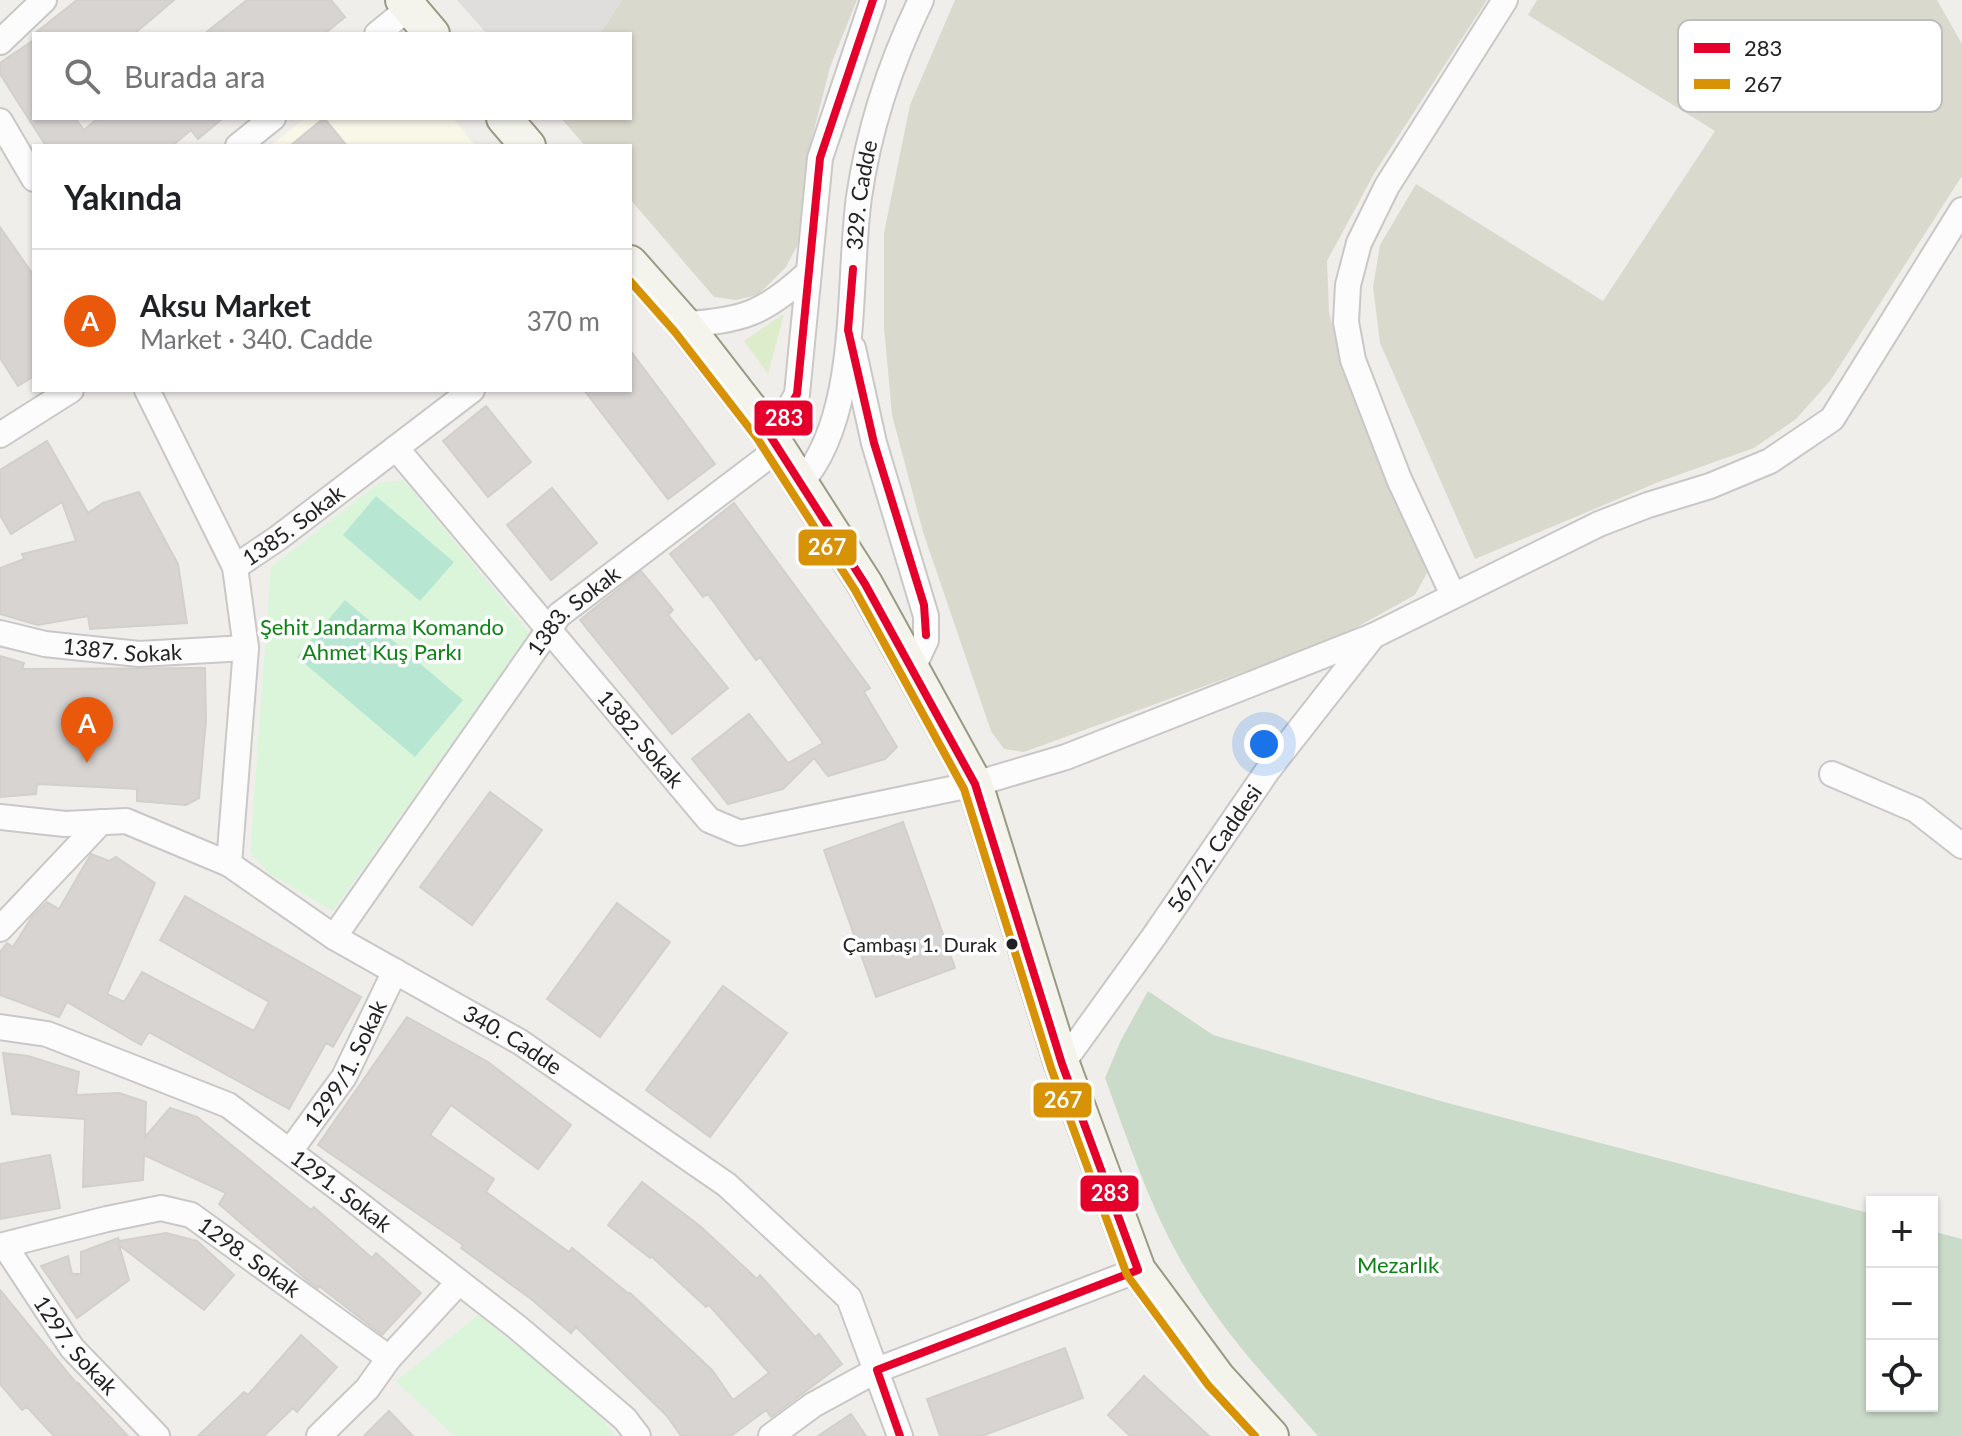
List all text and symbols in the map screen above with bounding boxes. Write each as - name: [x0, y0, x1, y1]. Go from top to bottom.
- legend: [1678, 20, 1942, 112]
- search box: [32, 32, 632, 120]
- text: 283: [1744, 34, 1782, 61]
- icon: search: [60, 54, 104, 98]
- text: Burada ara: [124, 58, 265, 94]
- text: 267: [1744, 70, 1782, 97]
- street label: 329. Cadde: [840, 137, 883, 251]
- text: Yakında: [64, 176, 182, 217]
- text: Aksu Market: [140, 287, 311, 323]
- text: A: [81, 305, 99, 337]
- text: 370 m: [527, 305, 600, 337]
- text: Market · 340. Cadde: [140, 323, 373, 355]
- line badge: 283: [753, 399, 814, 437]
- text: 283: [765, 404, 803, 431]
- street label: 1385. Sokak: [237, 478, 350, 571]
- line badge: 267: [797, 528, 858, 567]
- text: 267: [808, 533, 846, 560]
- street label: 1383. Sokak: [521, 559, 626, 661]
- park label: Şehit Jandarma Komando Ahmet Kuş Parkı: [260, 613, 504, 665]
- street label: 1387. Sokak: [61, 632, 183, 667]
- street label: 1382. Sokak: [592, 684, 690, 794]
- pin: A: [61, 697, 113, 763]
- your location: [1244, 724, 1284, 764]
- street label: 567/2. Caddesi: [1161, 779, 1267, 917]
- place label: Çambaşı 1. Durak: [843, 932, 998, 956]
- marker: Çambaşı 1. Durak: [1004, 936, 1020, 952]
- street label: 1299/1. Sokak: [298, 995, 392, 1132]
- street label: 340. Cadde: [459, 999, 567, 1080]
- line badge: 267: [1032, 1081, 1093, 1119]
- text: 267: [1044, 1086, 1082, 1113]
- street label: 1291. Sokak: [286, 1143, 398, 1238]
- line badge: 283: [1079, 1174, 1140, 1213]
- text: 283: [1091, 1179, 1129, 1206]
- map controls: [1866, 1196, 1938, 1412]
- button: +: [1866, 1196, 1938, 1268]
- street label: 1298. Sokak: [193, 1211, 306, 1303]
- park label: Mezarlık: [1357, 1251, 1440, 1278]
- button: −: [1866, 1268, 1938, 1340]
- street label: 1297. Sokak: [28, 1290, 124, 1401]
- button: locate: [1866, 1340, 1938, 1412]

